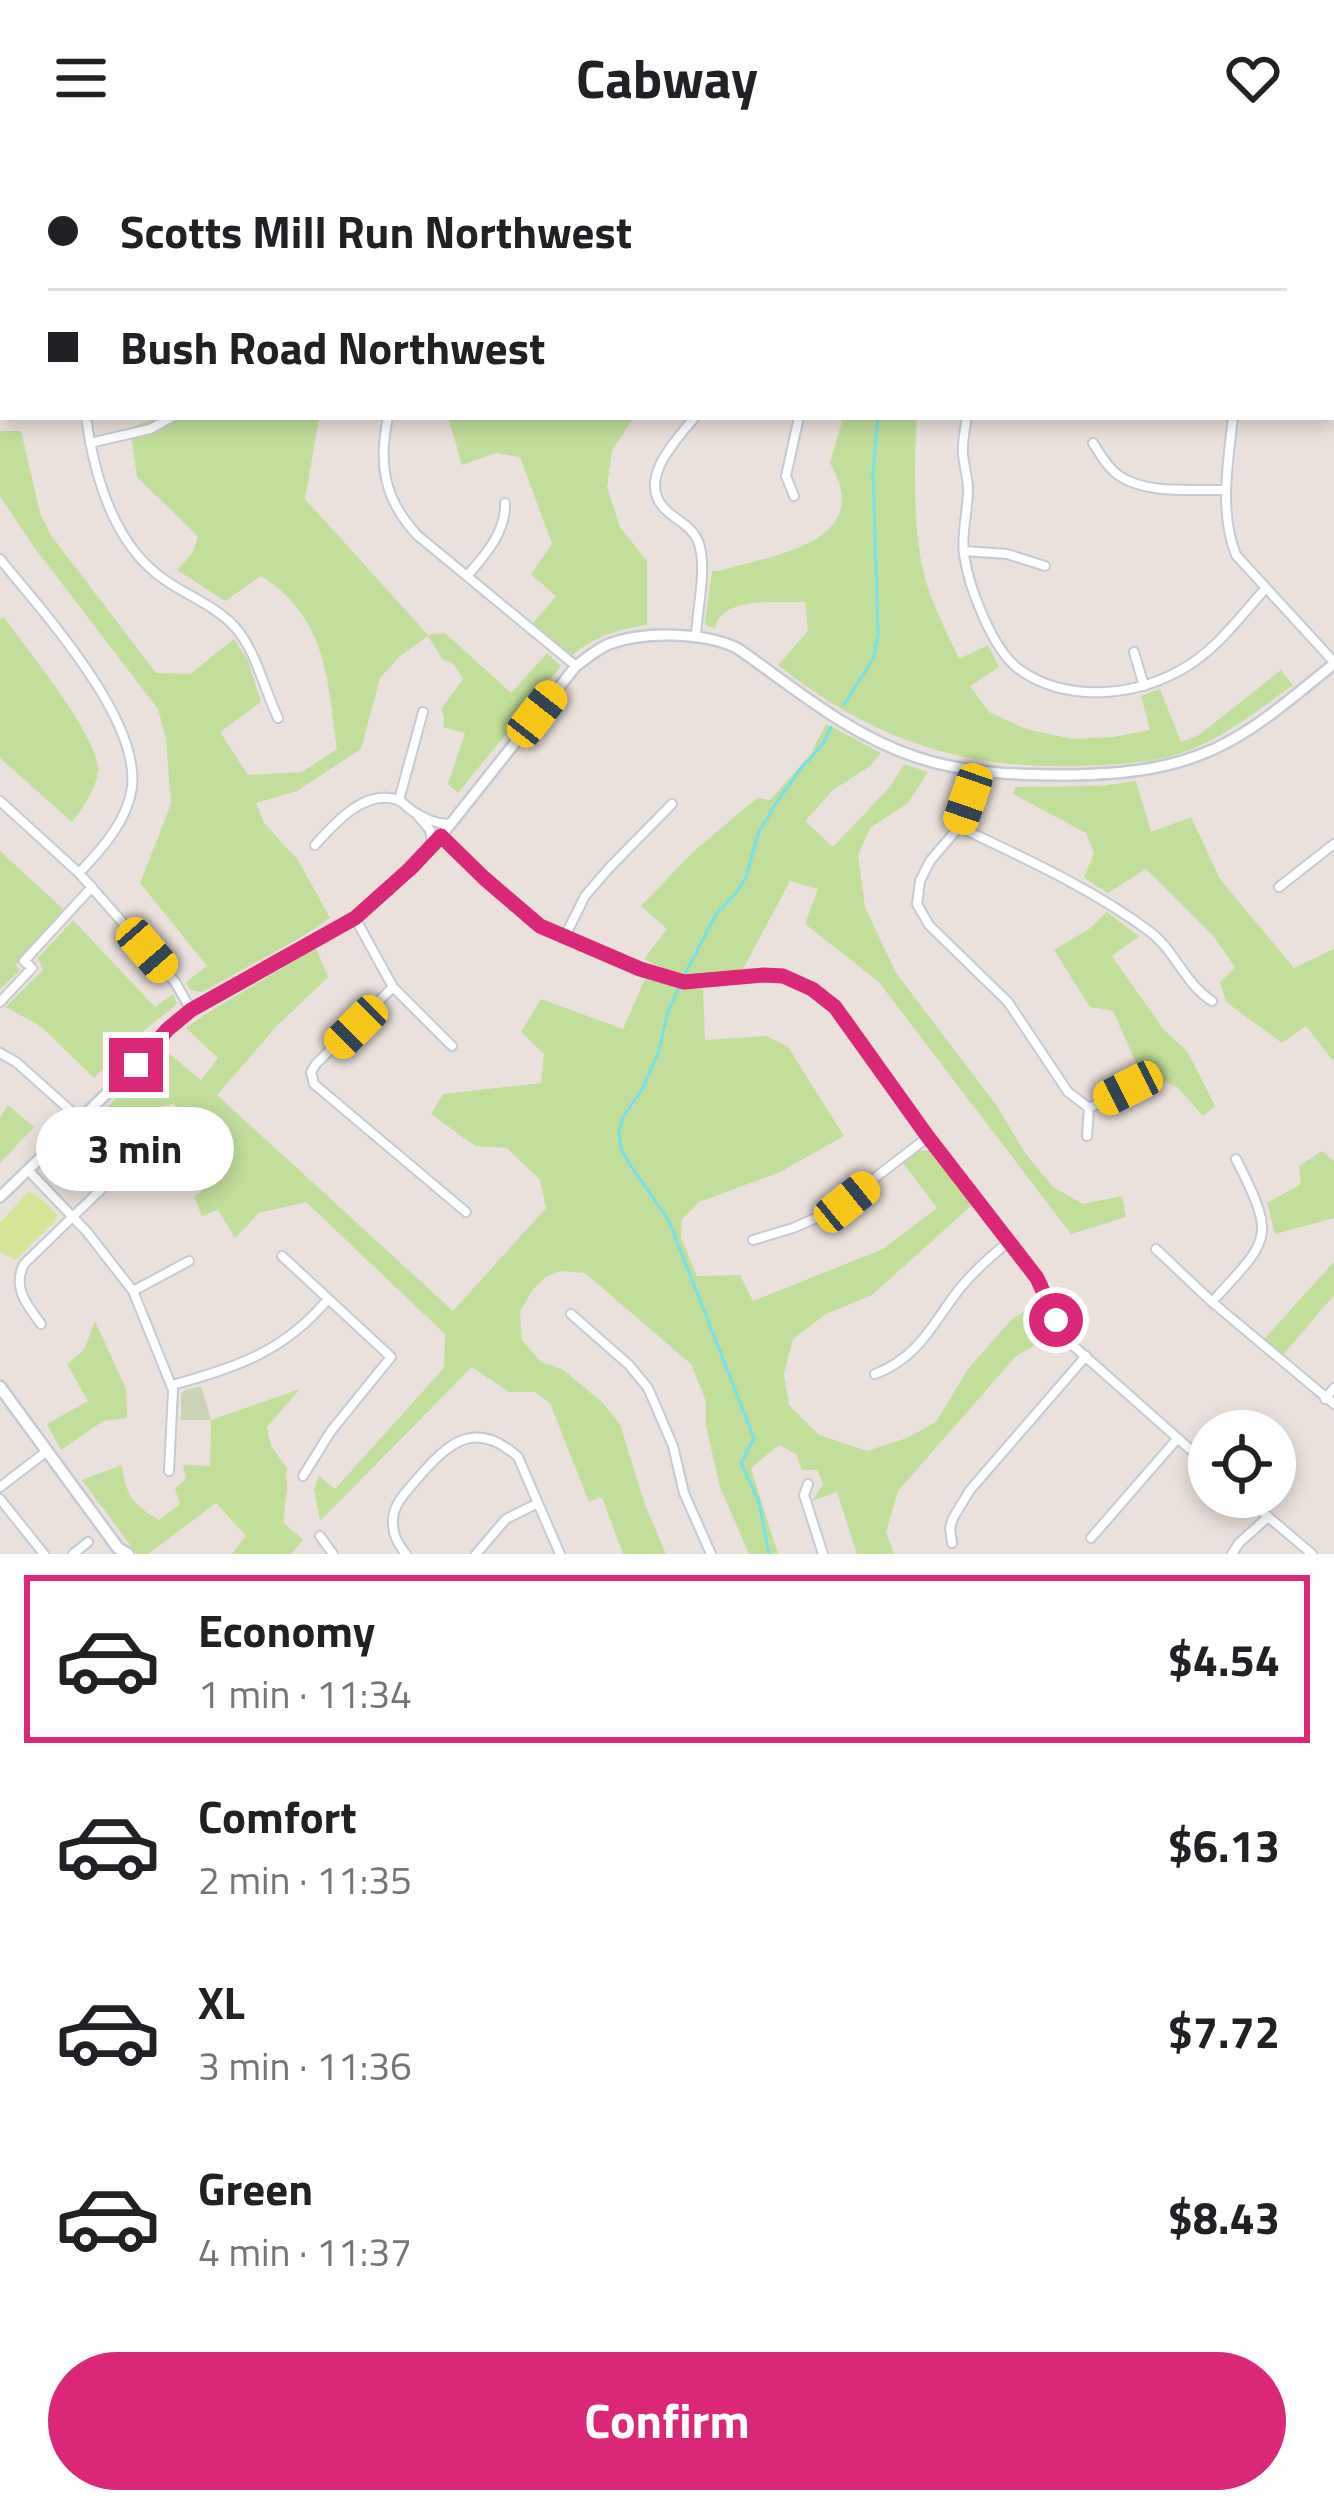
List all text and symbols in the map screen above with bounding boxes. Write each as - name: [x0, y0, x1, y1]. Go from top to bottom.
- text: Cabway: [576, 37, 758, 119]
- icon: menu: [48, 45, 114, 111]
- icon: heart: [1220, 45, 1286, 111]
- text: Scotts Mill Run Northwest: [120, 197, 632, 265]
- text: Bush Road Northwest: [120, 313, 545, 381]
- car: [501, 675, 573, 753]
- car: [939, 759, 997, 839]
- car: [110, 911, 184, 989]
- car: [318, 989, 394, 1065]
- route end: [109, 1038, 163, 1092]
- car: [1088, 1056, 1168, 1120]
- callout: 3 min: [37, 1107, 235, 1191]
- text: 3 min: [88, 1119, 182, 1178]
- car: [808, 1165, 886, 1239]
- route start: [1029, 1293, 1083, 1347]
- map controls: [1188, 1410, 1296, 1518]
- button: locate: [1188, 1410, 1296, 1518]
- text: Economy: [198, 1596, 375, 1664]
- icon: car: [54, 1605, 162, 1713]
- text: $4.54: [1168, 1625, 1280, 1693]
- text: 1 min · 11:34: [198, 1664, 412, 1723]
- text: Comfort: [198, 1782, 357, 1850]
- icon: car: [54, 1791, 162, 1899]
- text: $6.13: [1168, 1811, 1280, 1879]
- text: 2 min · 11:35: [198, 1850, 412, 1909]
- text: XL: [198, 1968, 245, 2036]
- icon: car: [54, 1977, 162, 2085]
- text: $7.72: [1168, 1997, 1280, 2065]
- text: 3 min · 11:36: [198, 2036, 412, 2095]
- text: Green: [198, 2154, 313, 2222]
- icon: car: [54, 2163, 162, 2271]
- text: $8.43: [1168, 2183, 1280, 2251]
- text: 4 min · 11:37: [198, 2222, 412, 2281]
- button: Confirm: [48, 2352, 1286, 2490]

